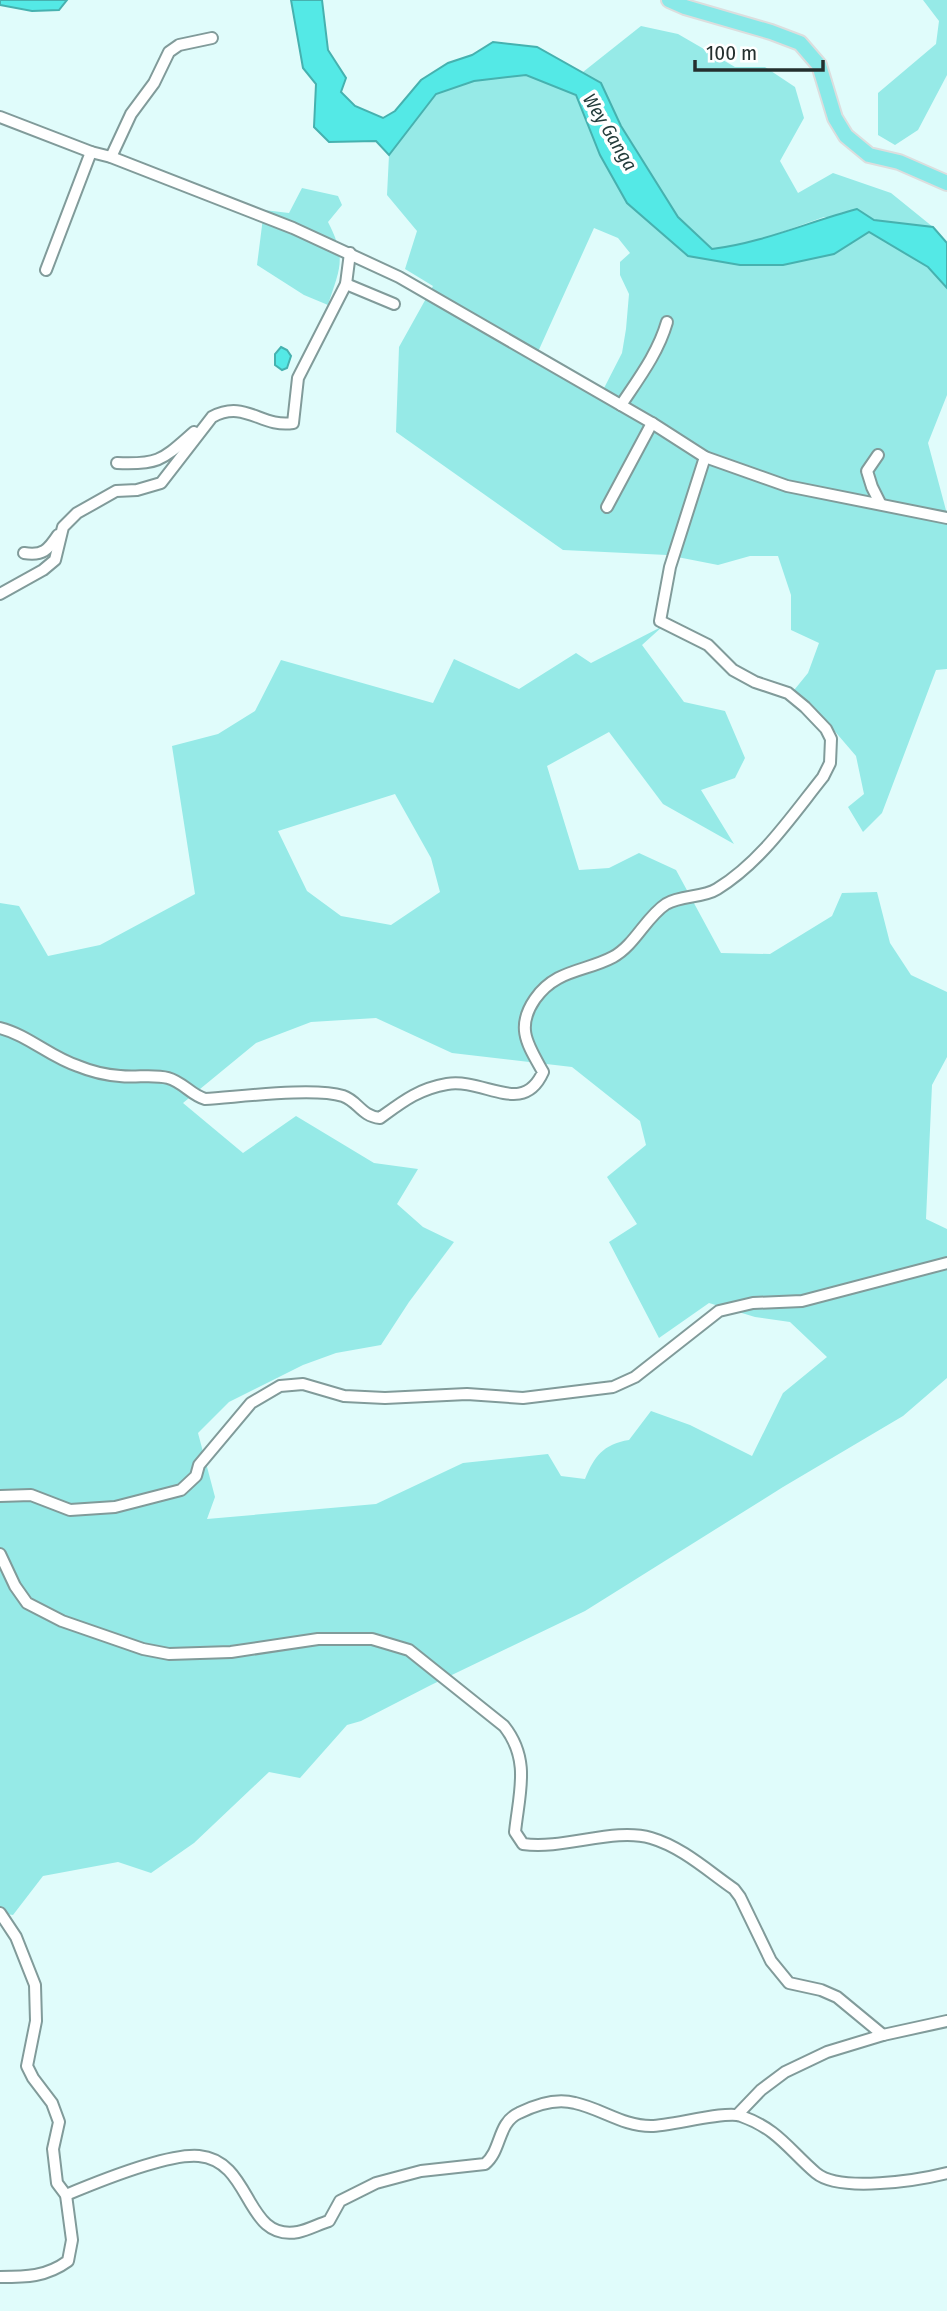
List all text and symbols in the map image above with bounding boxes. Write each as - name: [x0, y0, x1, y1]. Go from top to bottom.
- scale bar: [695, 28, 823, 72]
- text: 100 m: [706, 40, 757, 66]
- water label: Wey Ganga: [578, 89, 642, 175]

